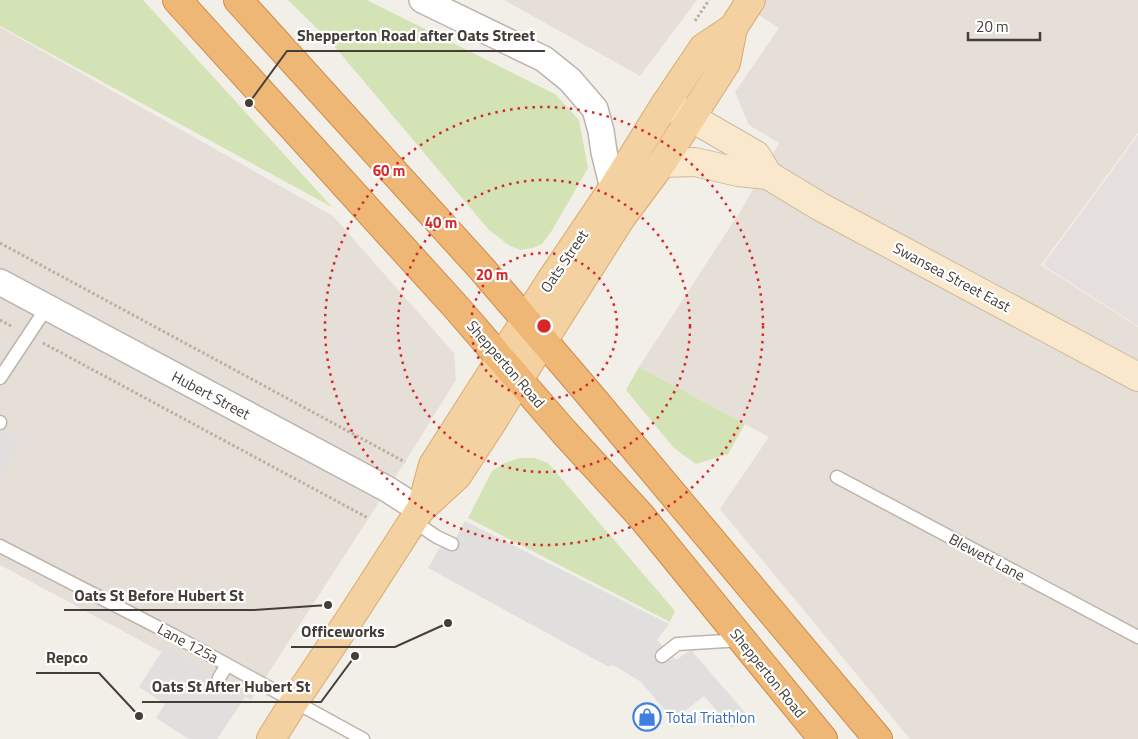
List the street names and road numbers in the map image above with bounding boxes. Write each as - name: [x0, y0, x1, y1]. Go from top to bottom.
- street label: Oats Street: [534, 224, 594, 297]
- street label: Swansea Street East: [889, 236, 1016, 318]
- street label: Shepperton Road: [461, 315, 551, 413]
- street label: Hubert Street: [168, 365, 255, 426]
- street label: Blewett Lane: [945, 527, 1029, 587]
- street label: Lane 125a: [153, 617, 223, 669]
- street label: Shepperton Road: [725, 623, 811, 723]

